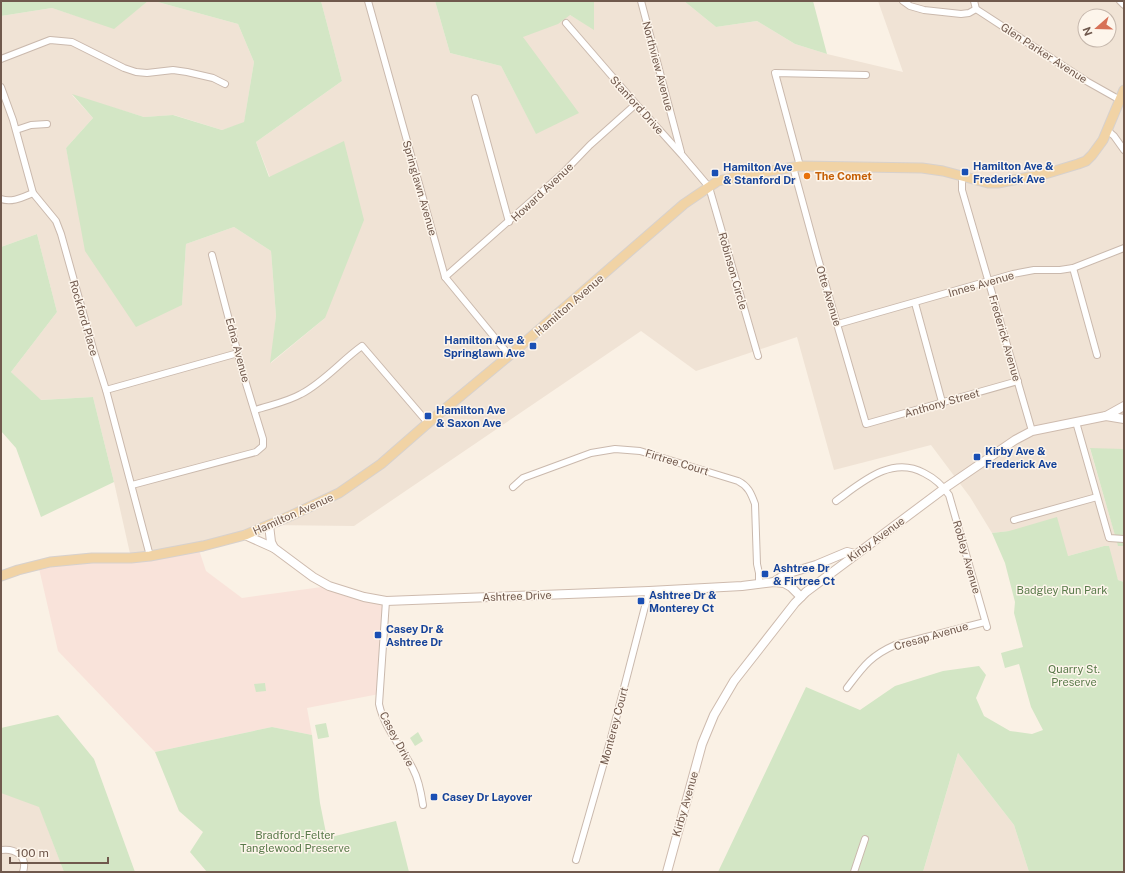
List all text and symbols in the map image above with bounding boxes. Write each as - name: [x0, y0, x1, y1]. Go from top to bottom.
- north arrow: [1077, 8, 1117, 48]
- street label: Northview Avenue: [640, 20, 676, 112]
- street label: Glen Parker Avenue: [999, 21, 1089, 85]
- text: N: [1080, 25, 1095, 38]
- street label: Stanford Drive: [608, 74, 666, 136]
- street label: Springlawn Avenue: [401, 139, 439, 237]
- street label: Howard Avenue: [509, 160, 575, 224]
- place label: Hamilton Ave & Frederick Ave: [973, 160, 1054, 185]
- place label: Hamilton Ave & Stanford Dr: [723, 161, 796, 186]
- marker: Hamilton Ave & Frederick Ave: [960, 167, 970, 177]
- marker: Hamilton Ave & Stanford Dr: [710, 168, 720, 178]
- place label: The Comet: [815, 170, 872, 182]
- marker: The Comet: [802, 171, 812, 181]
- street label: Robinson Circle: [716, 231, 750, 311]
- street label: Otte Avenue: [814, 264, 844, 328]
- street label: Innes Avenue: [947, 269, 1015, 299]
- street label: Hamilton Avenue: [532, 272, 606, 338]
- street label: Rockford Place: [67, 279, 101, 357]
- street label: Frederick Avenue: [987, 293, 1023, 383]
- street label: Edna Avenue: [224, 316, 252, 384]
- place label: Hamilton Ave & Springlawn Ave: [443, 334, 525, 359]
- marker: Hamilton Ave & Springlawn Ave: [528, 341, 538, 351]
- street label: Anthony Street: [903, 387, 981, 419]
- place label: Hamilton Ave & Saxon Ave: [436, 404, 506, 429]
- marker: Hamilton Ave & Saxon Ave: [423, 411, 433, 421]
- place label: Kirby Ave & Frederick Ave: [985, 445, 1057, 470]
- street label: Firtree Court: [644, 447, 710, 477]
- marker: Kirby Ave & Frederick Ave: [972, 452, 982, 462]
- street label: Hamilton Avenue: [251, 491, 335, 537]
- street label: Kirby Avenue: [845, 514, 907, 564]
- street label: Robley Avenue: [951, 519, 983, 595]
- place label: Ashtree Dr & Firtree Ct: [773, 562, 835, 587]
- marker: Ashtree Dr & Firtree Ct: [760, 569, 770, 579]
- park label: Badgley Run Park: [1017, 584, 1107, 596]
- street label: Ashtree Drive: [482, 589, 552, 603]
- place label: Ashtree Dr & Monterey Ct: [649, 589, 717, 614]
- marker: Ashtree Dr & Monterey Ct: [636, 596, 646, 606]
- street label: Cresap Avenue: [893, 620, 969, 652]
- place label: Casey Dr & Ashtree Dr: [386, 623, 444, 648]
- marker: Casey Dr & Ashtree Dr: [373, 630, 383, 640]
- park label: Quarry St. Preserve: [1048, 663, 1100, 688]
- street label: Monterey Court: [598, 686, 630, 766]
- street label: Casey Drive: [378, 710, 416, 768]
- street label: Kirby Avenue: [670, 770, 700, 838]
- place label: Casey Dr Layover: [442, 791, 533, 803]
- marker: Casey Dr Layover: [429, 792, 439, 802]
- park label: Bradford-Felter Tanglewood Preserve: [240, 829, 350, 854]
- scale bar: [10, 839, 108, 865]
- text: 100 m: [16, 846, 49, 860]

